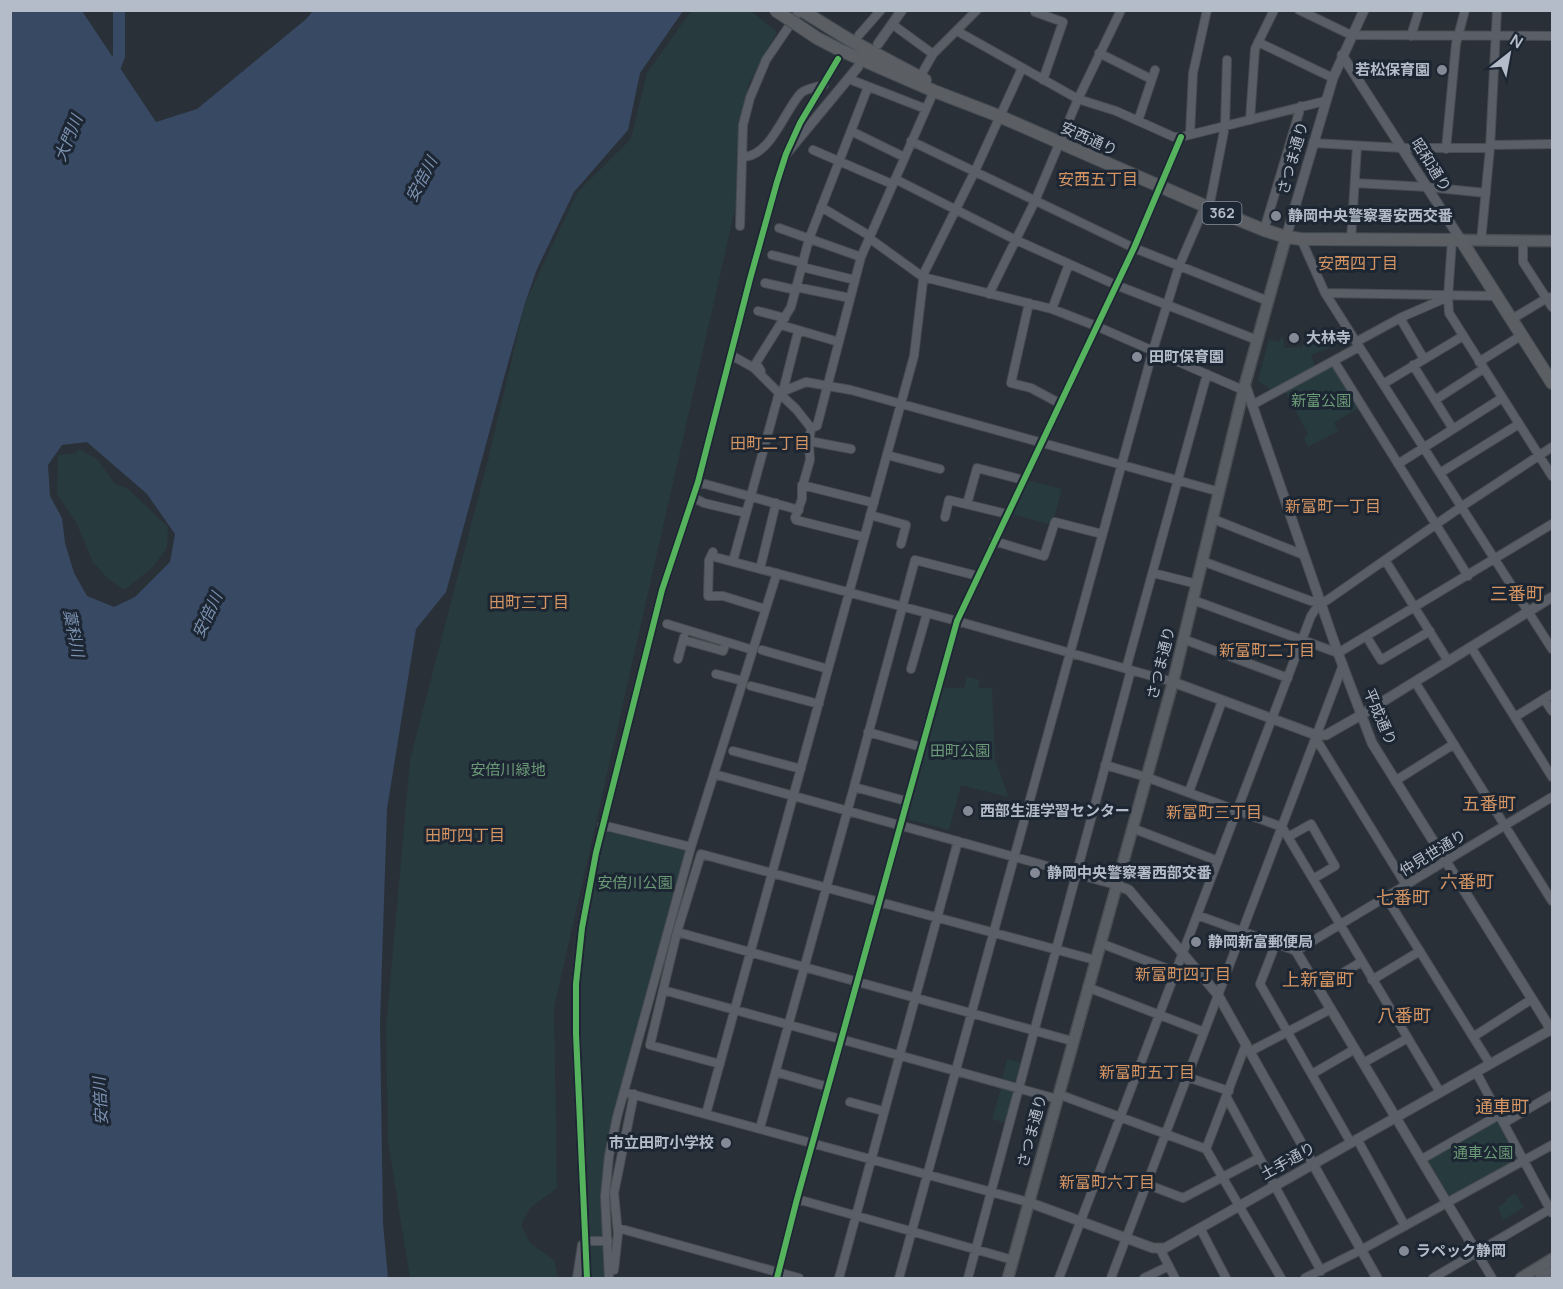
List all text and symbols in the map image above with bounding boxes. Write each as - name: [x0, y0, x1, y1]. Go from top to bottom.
- north arrow: [1479, 24, 1539, 84]
- text: N: [1506, 29, 1527, 54]
- place label: 若松保育園: [1355, 59, 1430, 80]
- marker: 若松保育園: [1435, 63, 1449, 77]
- water label: 大門川: [49, 110, 88, 164]
- street label: 安西通り: [1058, 117, 1121, 160]
- street label: さつま通り: [1272, 119, 1313, 197]
- street label: 昭和通り: [1407, 134, 1456, 196]
- water label: 安倍川: [400, 151, 443, 205]
- district label: 安西五丁目: [1058, 168, 1138, 190]
- road number: 362: [1202, 202, 1242, 224]
- place label: 静岡中央警察署安西交番: [1288, 205, 1453, 226]
- marker: 静岡中央警察署安西交番: [1269, 209, 1283, 223]
- district label: 安西四丁目: [1318, 252, 1398, 274]
- place label: 大林寺: [1306, 327, 1351, 348]
- marker: 大林寺: [1287, 331, 1301, 345]
- place label: 田町保育園: [1149, 346, 1224, 367]
- marker: 田町保育園: [1130, 350, 1144, 364]
- park label: 新富公園: [1291, 390, 1351, 411]
- district label: 田町二丁目: [730, 432, 810, 454]
- district label: 新富町一丁目: [1285, 495, 1381, 517]
- district label: 三番町: [1490, 581, 1544, 605]
- water label: 安倍川: [187, 587, 228, 641]
- district label: 田町三丁目: [489, 591, 569, 613]
- water label: 藁科川: [59, 607, 90, 661]
- street label: さつま通り: [1141, 624, 1180, 702]
- district label: 新富町二丁目: [1219, 639, 1315, 661]
- street label: 平成通り: [1359, 685, 1402, 749]
- park label: 田町公園: [930, 740, 990, 761]
- park label: 安倍川緑地: [470, 759, 546, 780]
- district label: 五番町: [1462, 791, 1516, 815]
- place label: 西部生涯学習センター: [980, 800, 1130, 821]
- district label: 新富町三丁目: [1166, 801, 1262, 823]
- marker: 西部生涯学習センター: [961, 804, 975, 818]
- district label: 田町四丁目: [425, 824, 505, 846]
- street label: 仲見世通り: [1395, 824, 1470, 881]
- place label: 静岡中央警察署西部交番: [1047, 862, 1212, 883]
- marker: 静岡中央警察署西部交番: [1028, 866, 1042, 880]
- district label: 六番町: [1440, 869, 1494, 893]
- park label: 安倍川公園: [597, 872, 673, 893]
- district label: 七番町: [1376, 885, 1430, 909]
- place label: 静岡新富郵便局: [1208, 931, 1313, 952]
- marker: 静岡新富郵便局: [1189, 935, 1203, 949]
- district label: 新富町四丁目: [1135, 963, 1231, 985]
- district label: 上新富町: [1282, 967, 1354, 991]
- district label: 八番町: [1377, 1003, 1431, 1027]
- district label: 新富町五丁目: [1099, 1061, 1195, 1083]
- water label: 安倍川: [88, 1074, 112, 1126]
- street label: さつま通り: [1012, 1092, 1051, 1170]
- district label: 通車町: [1475, 1094, 1529, 1118]
- place label: 市立田町小学校: [609, 1132, 714, 1153]
- marker: 市立田町小学校: [719, 1136, 733, 1150]
- street label: 土手通り: [1256, 1137, 1319, 1184]
- park label: 通車公園: [1453, 1142, 1513, 1163]
- district label: 新富町六丁目: [1059, 1171, 1155, 1193]
- place label: ラペック静岡: [1416, 1240, 1506, 1261]
- marker: ラペック静岡: [1397, 1244, 1411, 1258]

